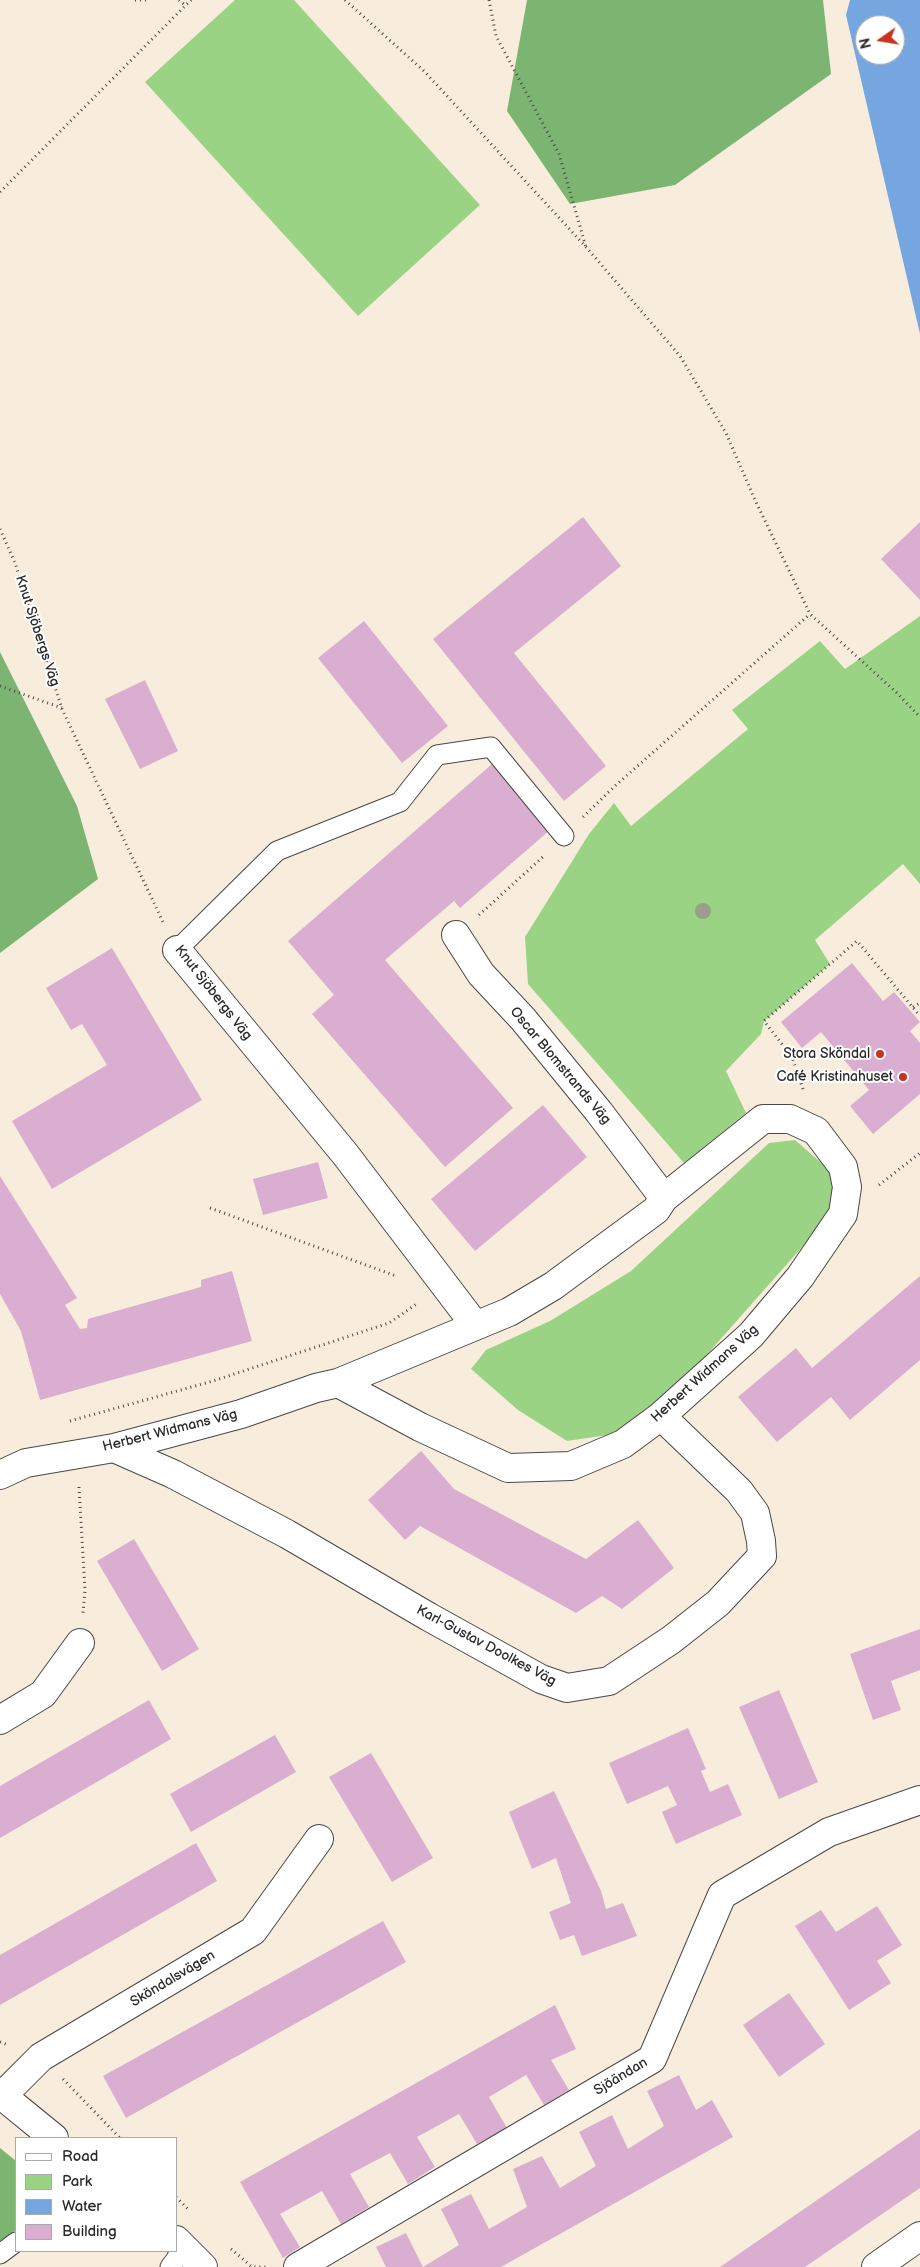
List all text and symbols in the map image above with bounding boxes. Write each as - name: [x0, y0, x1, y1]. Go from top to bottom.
- north arrow: [855, 15, 905, 65]
- text: N: [856, 36, 875, 50]
- street label: Knut Sjöbergs Väg: [11, 573, 63, 689]
- street label: Knut Sjöbergs Väg: [171, 942, 255, 1044]
- street label: Oscar Blomstrands Väg: [506, 1004, 614, 1128]
- place label: Stora Sköndal: [783, 1046, 870, 1062]
- marker: Stora Sköndal: [874, 1048, 886, 1060]
- place label: Café Kristinahuset: [776, 1069, 893, 1085]
- marker: Café Kristinahuset: [897, 1071, 909, 1083]
- street label: Herbert Widmans Väg: [648, 1322, 762, 1426]
- street label: Herbert Widmans Väg: [101, 1406, 239, 1456]
- street label: Karl-Gustav Doolkes Väg: [413, 1602, 559, 1690]
- street label: Sköndalsvägen: [128, 1947, 218, 2011]
- street label: Sjöändan: [591, 2055, 651, 2099]
- legend: [15, 2137, 178, 2252]
- text: Road: [62, 2147, 98, 2166]
- text: Park: [62, 2172, 92, 2191]
- text: Water: [62, 2197, 102, 2216]
- text: Building: [62, 2222, 117, 2241]

